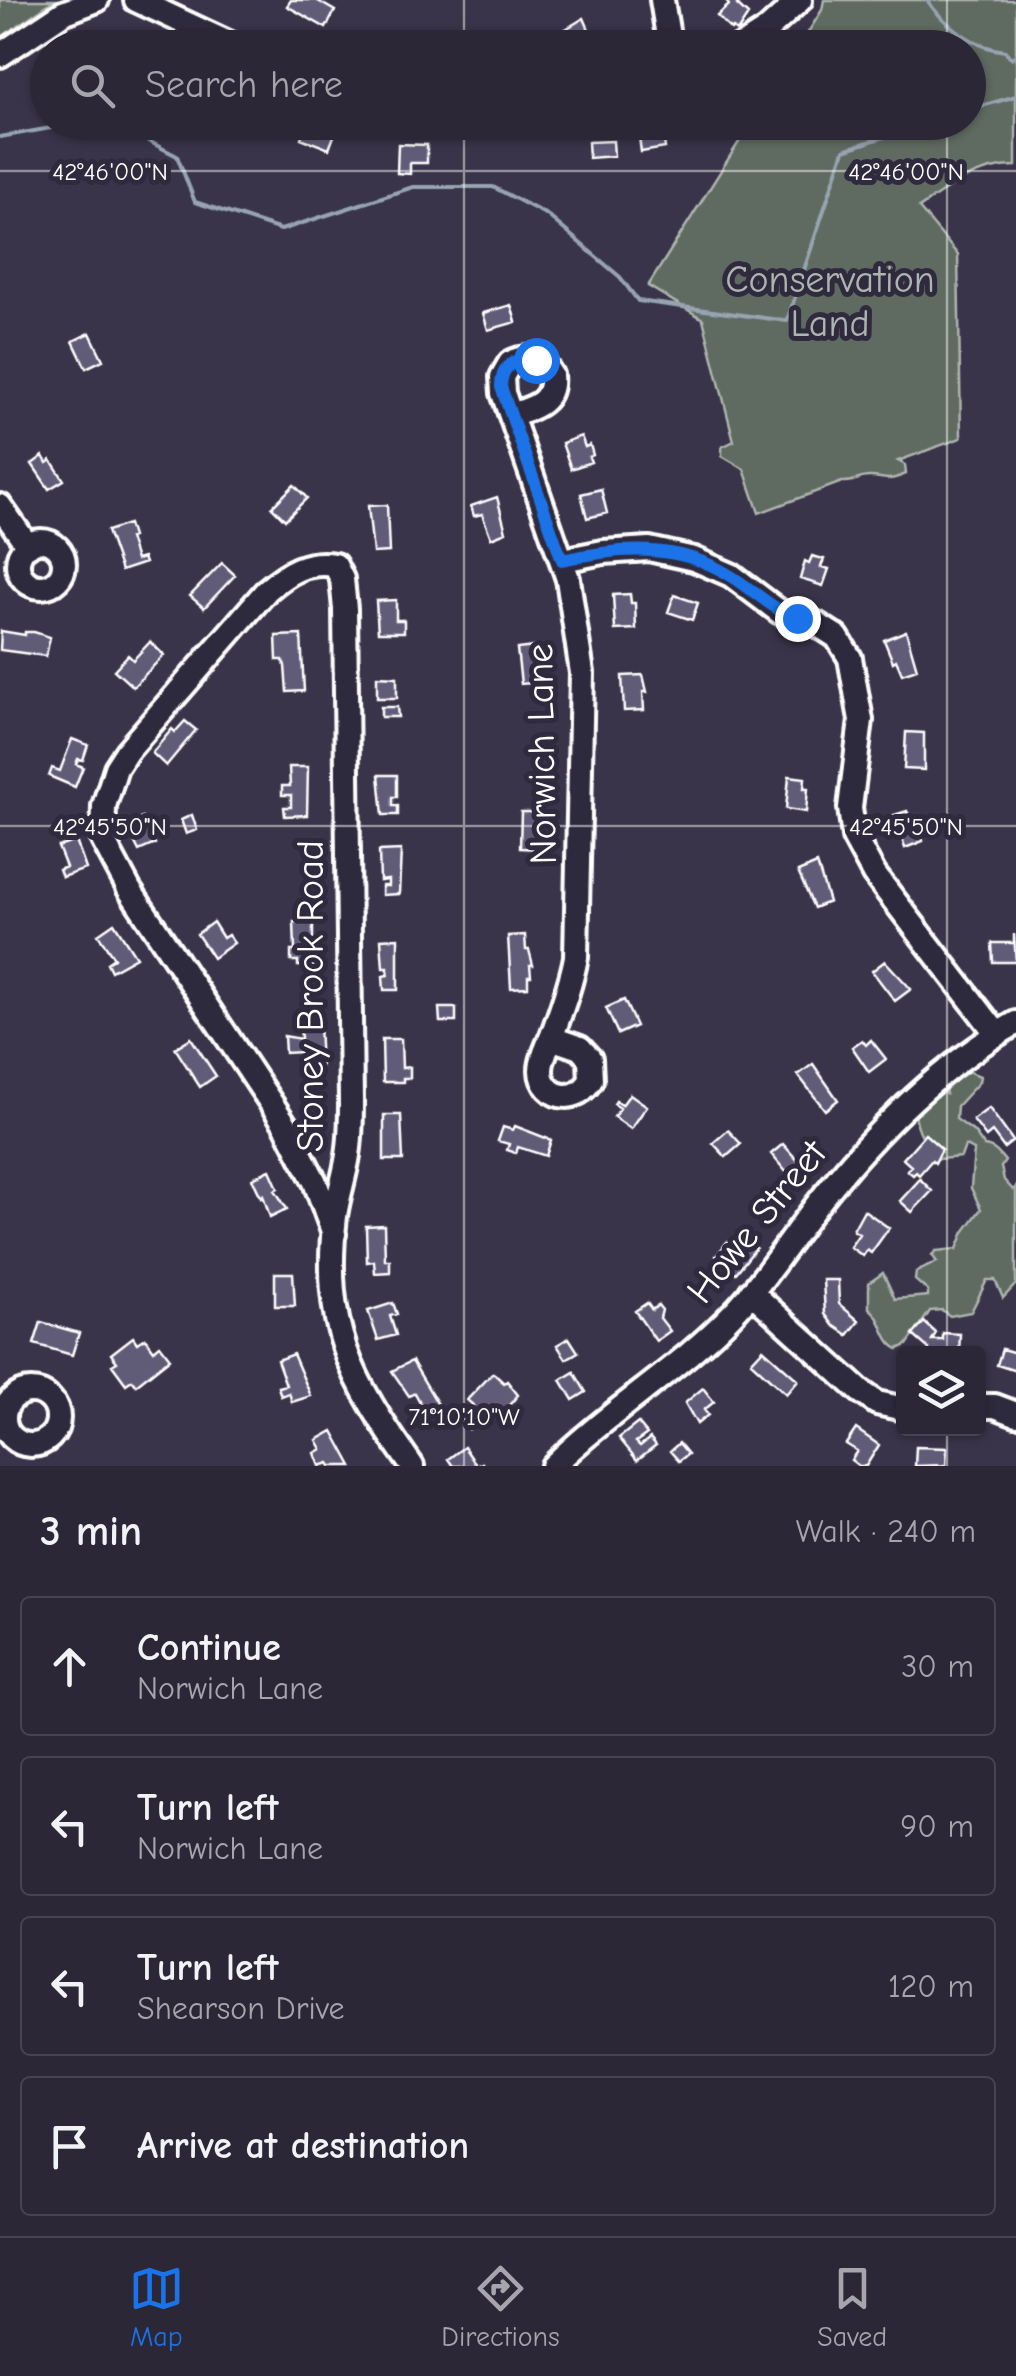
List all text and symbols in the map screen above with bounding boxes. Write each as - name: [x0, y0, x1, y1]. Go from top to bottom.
- search box: [30, 30, 986, 140]
- icon: search: [65, 58, 120, 113]
- text: Search here: [145, 63, 343, 107]
- text: 42°46'00"N: [52, 157, 168, 186]
- text: 42°46'00"N: [848, 157, 964, 186]
- park label: Conservation Land: [725, 258, 935, 346]
- route start: [514, 338, 560, 384]
- route end: [775, 596, 821, 642]
- street label: Norwich Lane: [518, 643, 566, 865]
- text: 42°45'50"N: [53, 812, 167, 841]
- text: 42°45'50"N: [849, 812, 963, 841]
- street label: Stoney Brook Road: [289, 840, 333, 1152]
- street label: Howe Street: [678, 1131, 837, 1312]
- map controls: [896, 1346, 986, 1436]
- button: layers: [896, 1346, 986, 1436]
- text: 71°10'10"W: [408, 1402, 520, 1431]
- text: 3 min: [40, 1507, 142, 1556]
- text: Walk · 240 m: [796, 1513, 976, 1550]
- text: Continue: [137, 1626, 281, 1670]
- icon: ahead: [42, 1639, 97, 1694]
- text: 30 m: [901, 1648, 974, 1685]
- text: Norwich Lane: [137, 1670, 323, 1707]
- text: Turn left: [137, 1786, 278, 1830]
- icon: left: [42, 1799, 97, 1854]
- text: 90 m: [900, 1808, 974, 1845]
- text: Norwich Lane: [137, 1830, 323, 1867]
- text: Turn left: [137, 1946, 278, 1990]
- icon: left: [42, 1959, 97, 2014]
- text: 120 m: [888, 1968, 974, 2005]
- text: Shearson Drive: [137, 1990, 344, 2027]
- icon: arrive: [42, 2119, 97, 2174]
- text: Arrive at destination: [137, 2124, 469, 2168]
- tab: Map: [129, 2261, 184, 2353]
- tab: Directions: [441, 2261, 560, 2353]
- tab: Saved: [817, 2261, 887, 2353]

